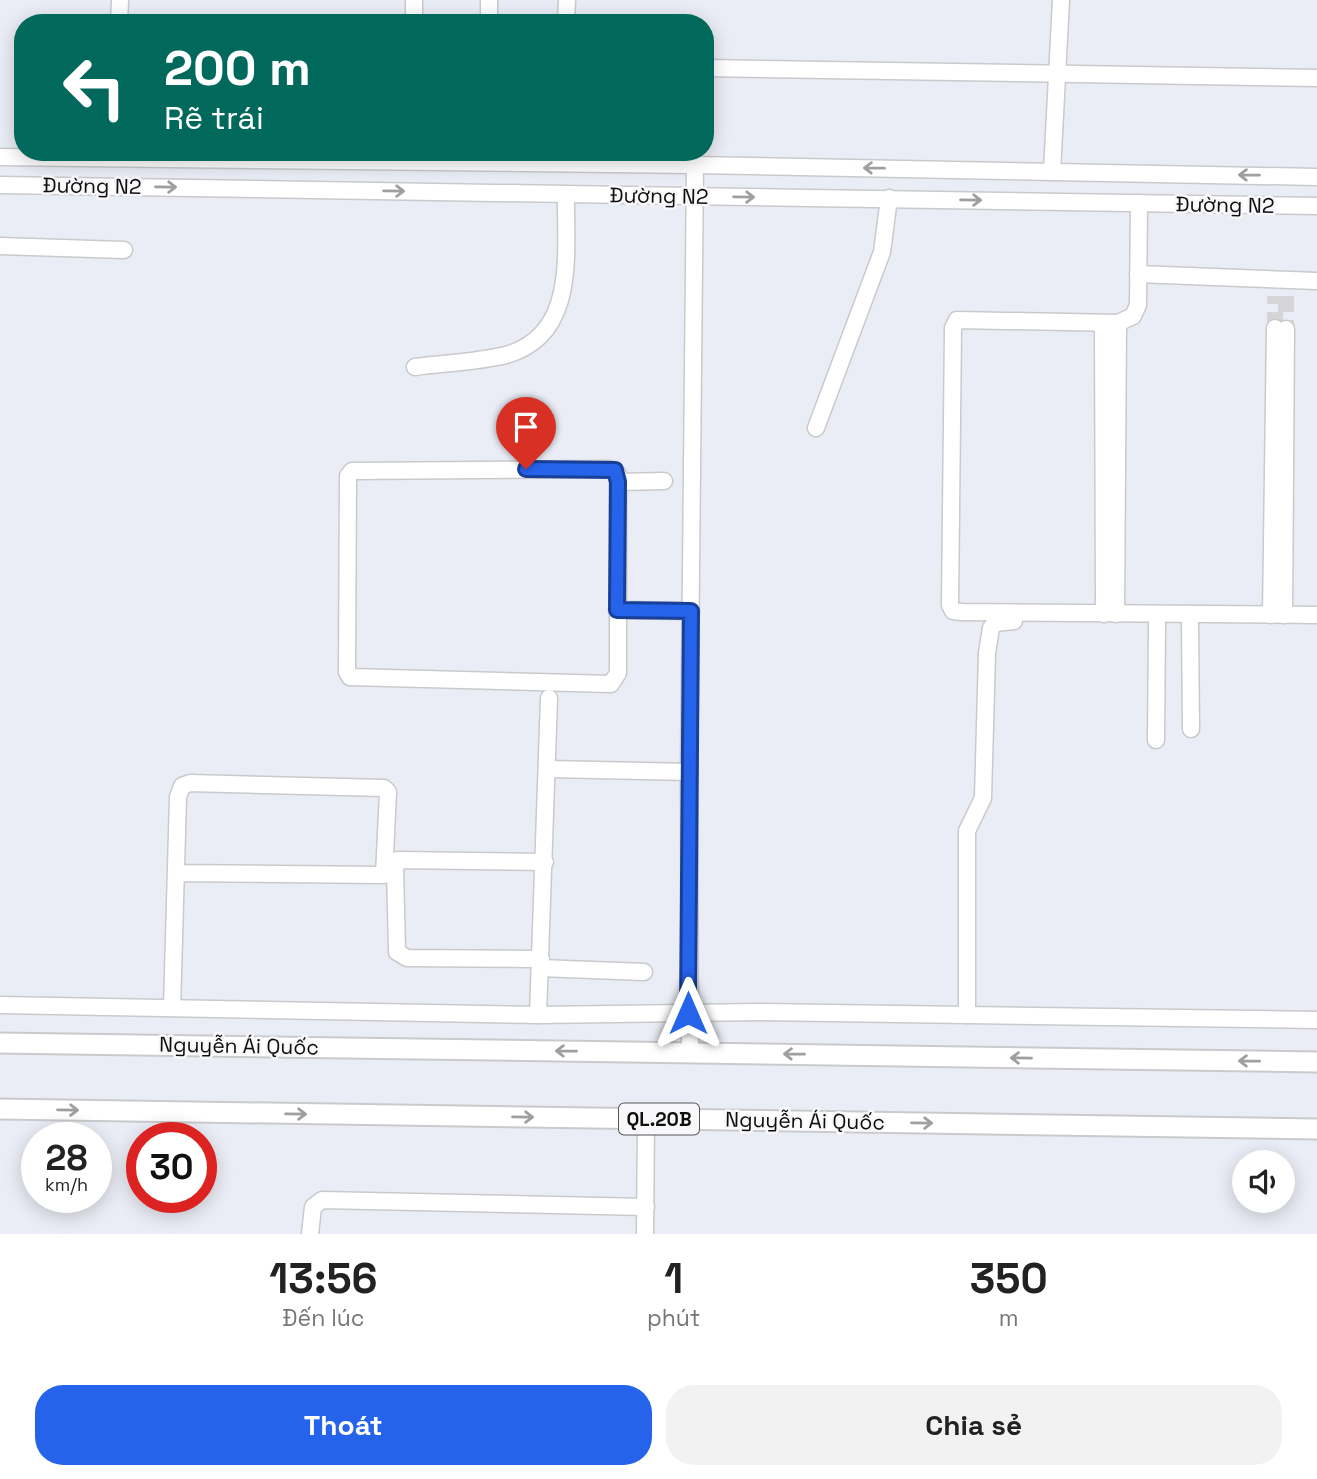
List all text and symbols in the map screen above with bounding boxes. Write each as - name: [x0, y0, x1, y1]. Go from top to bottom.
- text: 200 m: [164, 37, 311, 99]
- icon: left: [49, 42, 140, 133]
- text: Rẽ trái: [164, 98, 264, 138]
- one-way arrow: [863, 162, 886, 175]
- one-way arrow: [1238, 169, 1261, 182]
- street label: Đường N2: [42, 171, 142, 200]
- one-way arrow: [154, 181, 177, 194]
- street label: Đường N2: [609, 181, 709, 210]
- one-way arrow: [382, 184, 405, 198]
- one-way arrow: [732, 190, 755, 204]
- street label: Đường N2: [1175, 190, 1275, 219]
- one-way arrow: [959, 193, 982, 207]
- pin: [496, 397, 556, 469]
- icon: arrive: [507, 408, 545, 446]
- position arrow: [651, 976, 725, 1050]
- street label: Nguyễn Ái Quốc: [159, 1031, 319, 1060]
- one-way arrow: [555, 1044, 578, 1058]
- one-way arrow: [783, 1048, 806, 1061]
- one-way arrow: [1010, 1051, 1033, 1065]
- one-way arrow: [1238, 1054, 1261, 1068]
- one-way arrow: [56, 1103, 79, 1117]
- road number: QL.20B: [619, 1104, 699, 1134]
- street label: Nguyễn Ái Quốc: [725, 1106, 885, 1135]
- one-way arrow: [284, 1107, 307, 1120]
- one-way arrow: [511, 1110, 534, 1124]
- one-way arrow: [910, 1116, 933, 1130]
- speed limit sign: 30: [126, 1122, 217, 1213]
- text: 28: [46, 1136, 87, 1180]
- map controls: [1232, 1150, 1295, 1213]
- button: sound: [1232, 1150, 1295, 1213]
- text: km/h: [45, 1173, 88, 1196]
- text: 13:56: [269, 1252, 378, 1305]
- text: 1: [664, 1252, 683, 1305]
- text: 350: [970, 1252, 1048, 1305]
- text: Đến lúc: [282, 1303, 365, 1333]
- text: phút: [647, 1303, 700, 1333]
- text: m: [999, 1303, 1019, 1333]
- button: Thoát: [35, 1385, 652, 1465]
- button: Chia sẻ: [666, 1385, 1282, 1465]

